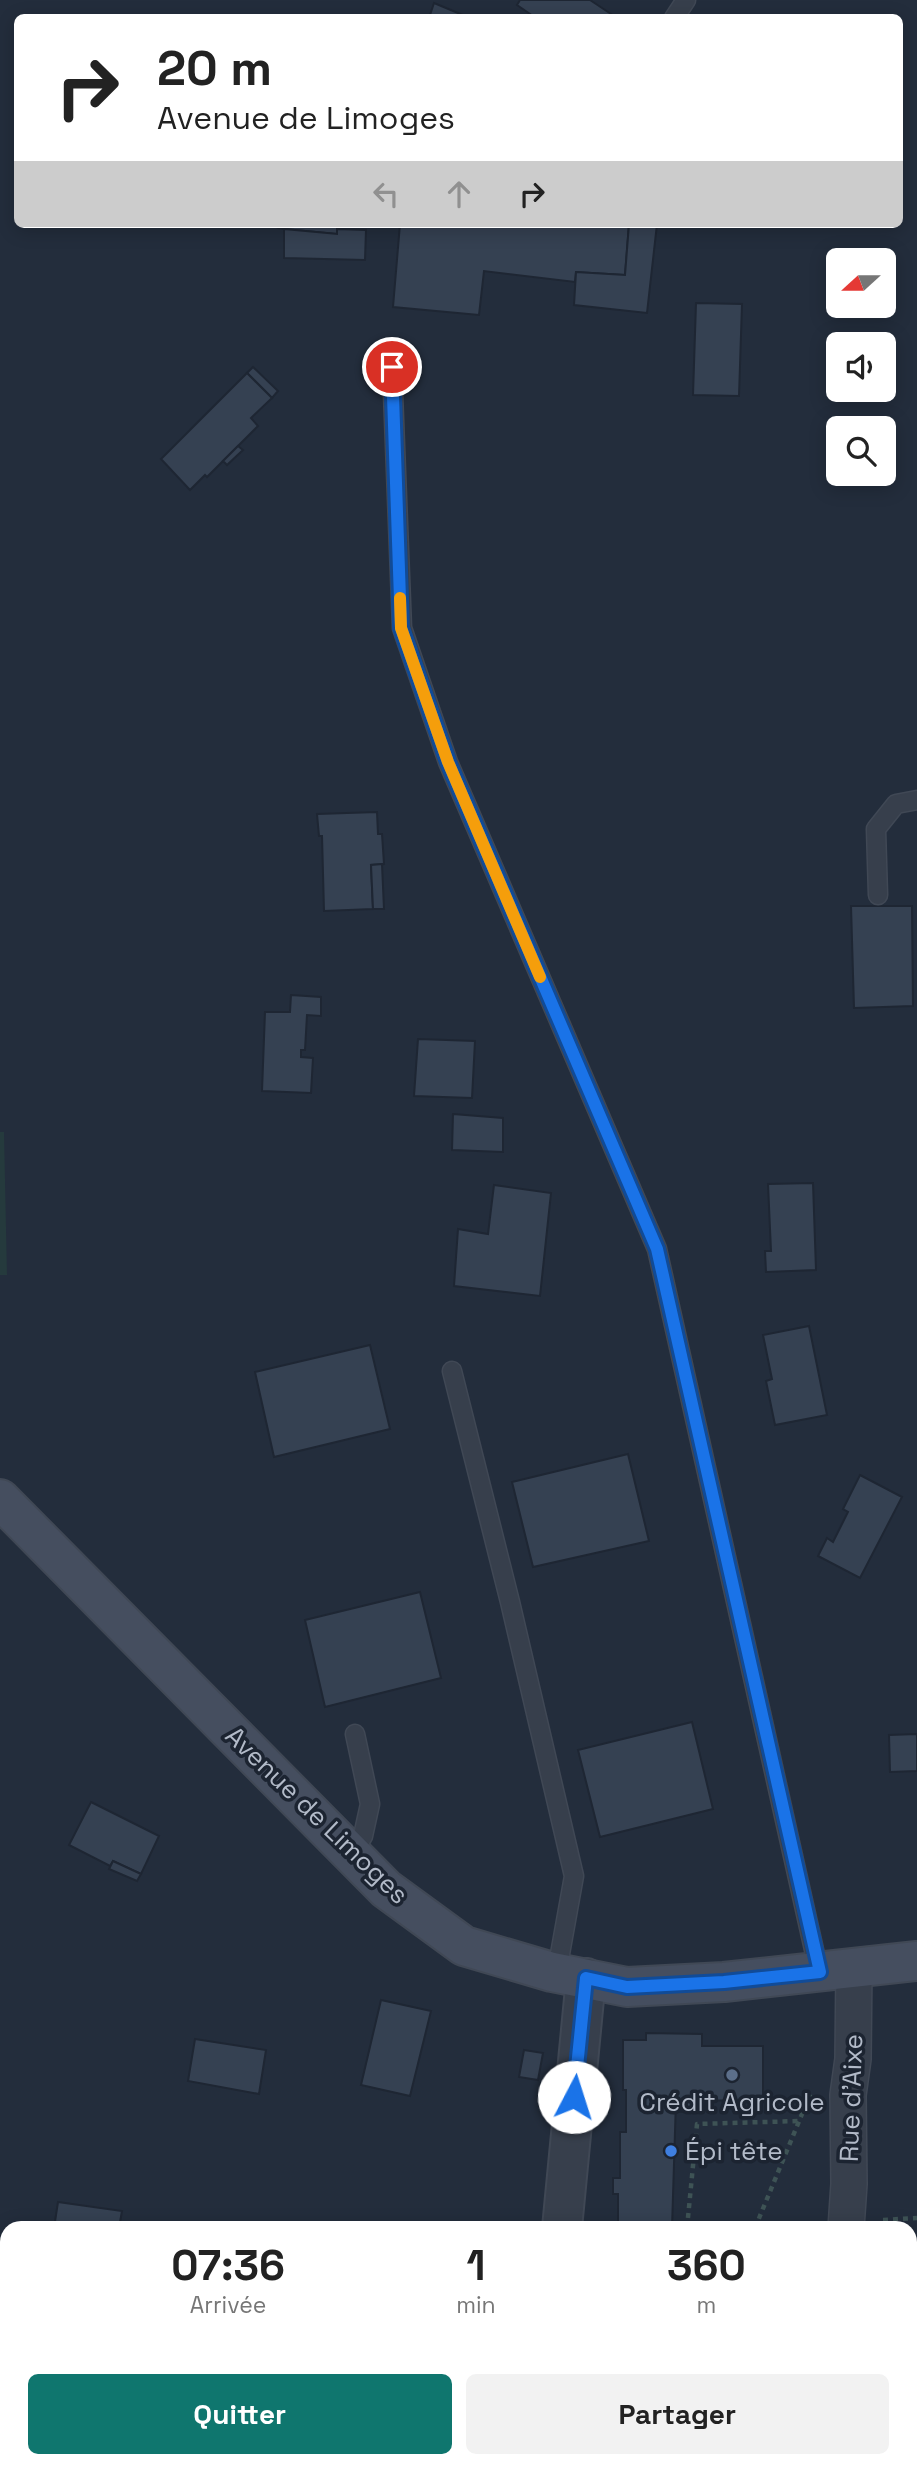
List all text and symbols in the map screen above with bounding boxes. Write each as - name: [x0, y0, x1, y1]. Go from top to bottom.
- text: 20 m: [157, 37, 272, 99]
- icon: right: [42, 42, 133, 133]
- text: Avenue de Limoges: [157, 98, 455, 138]
- icon: left: [367, 175, 405, 213]
- icon: ahead: [440, 175, 478, 213]
- icon: right: [513, 175, 551, 213]
- north arrow: [826, 248, 896, 318]
- map controls: [826, 248, 896, 486]
- button: sound: [826, 332, 896, 402]
- pin: [362, 337, 422, 397]
- icon: arrive: [373, 348, 411, 386]
- button: search: [826, 416, 896, 486]
- street label: Avenue de Limoges: [218, 1719, 416, 1911]
- street label: Rue d'Aixe: [832, 2033, 870, 2163]
- position arrow: [537, 2060, 611, 2134]
- marker: Crédit Agricole: [724, 2067, 740, 2083]
- place label: Crédit Agricole: [639, 2085, 825, 2119]
- place label: Épi tête: [685, 2134, 783, 2168]
- marker: Épi tête: [663, 2143, 679, 2159]
- text: 07:36: [171, 2239, 285, 2292]
- text: 1: [466, 2239, 485, 2292]
- text: 360: [667, 2239, 746, 2292]
- text: Arrivée: [190, 2290, 266, 2320]
- text: min: [456, 2290, 496, 2320]
- text: m: [696, 2290, 716, 2320]
- button: Quitter: [28, 2374, 452, 2454]
- button: Partager: [466, 2374, 889, 2454]

